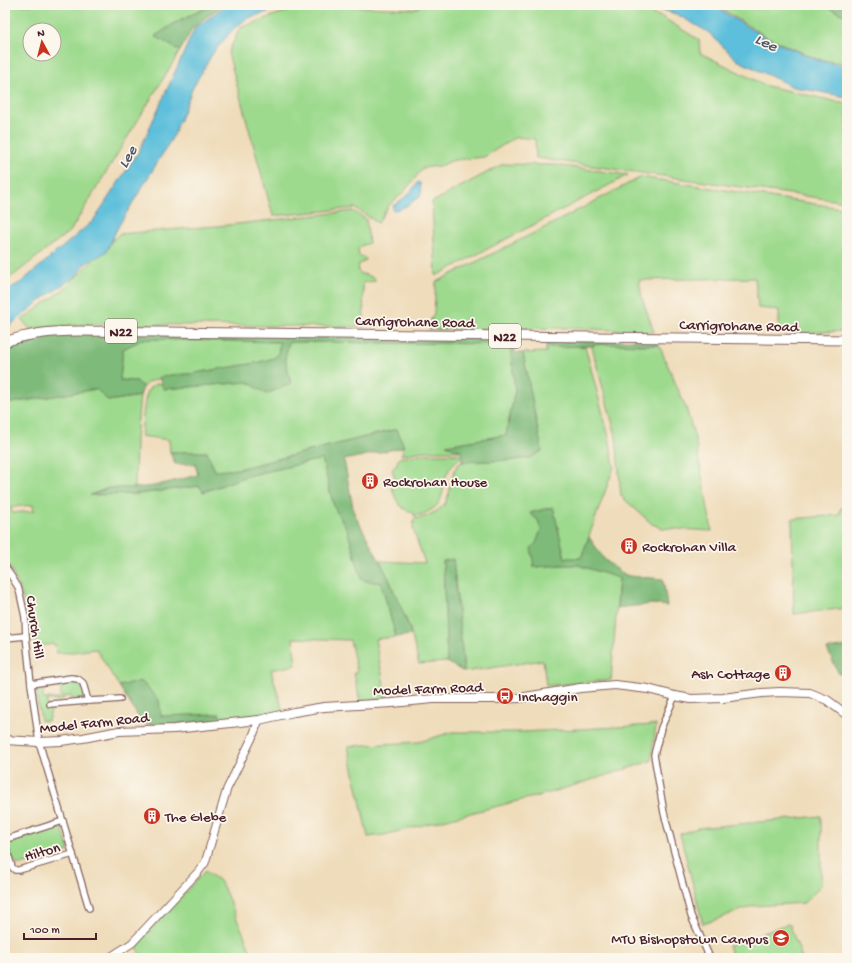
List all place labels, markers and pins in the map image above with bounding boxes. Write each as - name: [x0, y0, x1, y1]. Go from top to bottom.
- building icon: Rockrohan House: [360, 471, 380, 491]
- place label: Rockrohan House: [383, 474, 487, 492]
- building icon: Rockrohan Villa: [619, 536, 639, 556]
- place label: Rockrohan Villa: [642, 539, 737, 557]
- building icon: Ash Cottage: [773, 663, 793, 683]
- place label: Ash Cottage: [691, 666, 770, 684]
- bus stop icon: Inchaggin: [495, 686, 515, 706]
- place label: Inchaggin: [518, 689, 578, 707]
- building icon: The Glebe: [142, 806, 162, 826]
- place label: The Glebe: [164, 809, 227, 827]
- school or university icon: MTU Bishopstown Campus: [771, 928, 791, 948]
- place label: MTU Bishopstown Campus: [611, 931, 768, 949]

